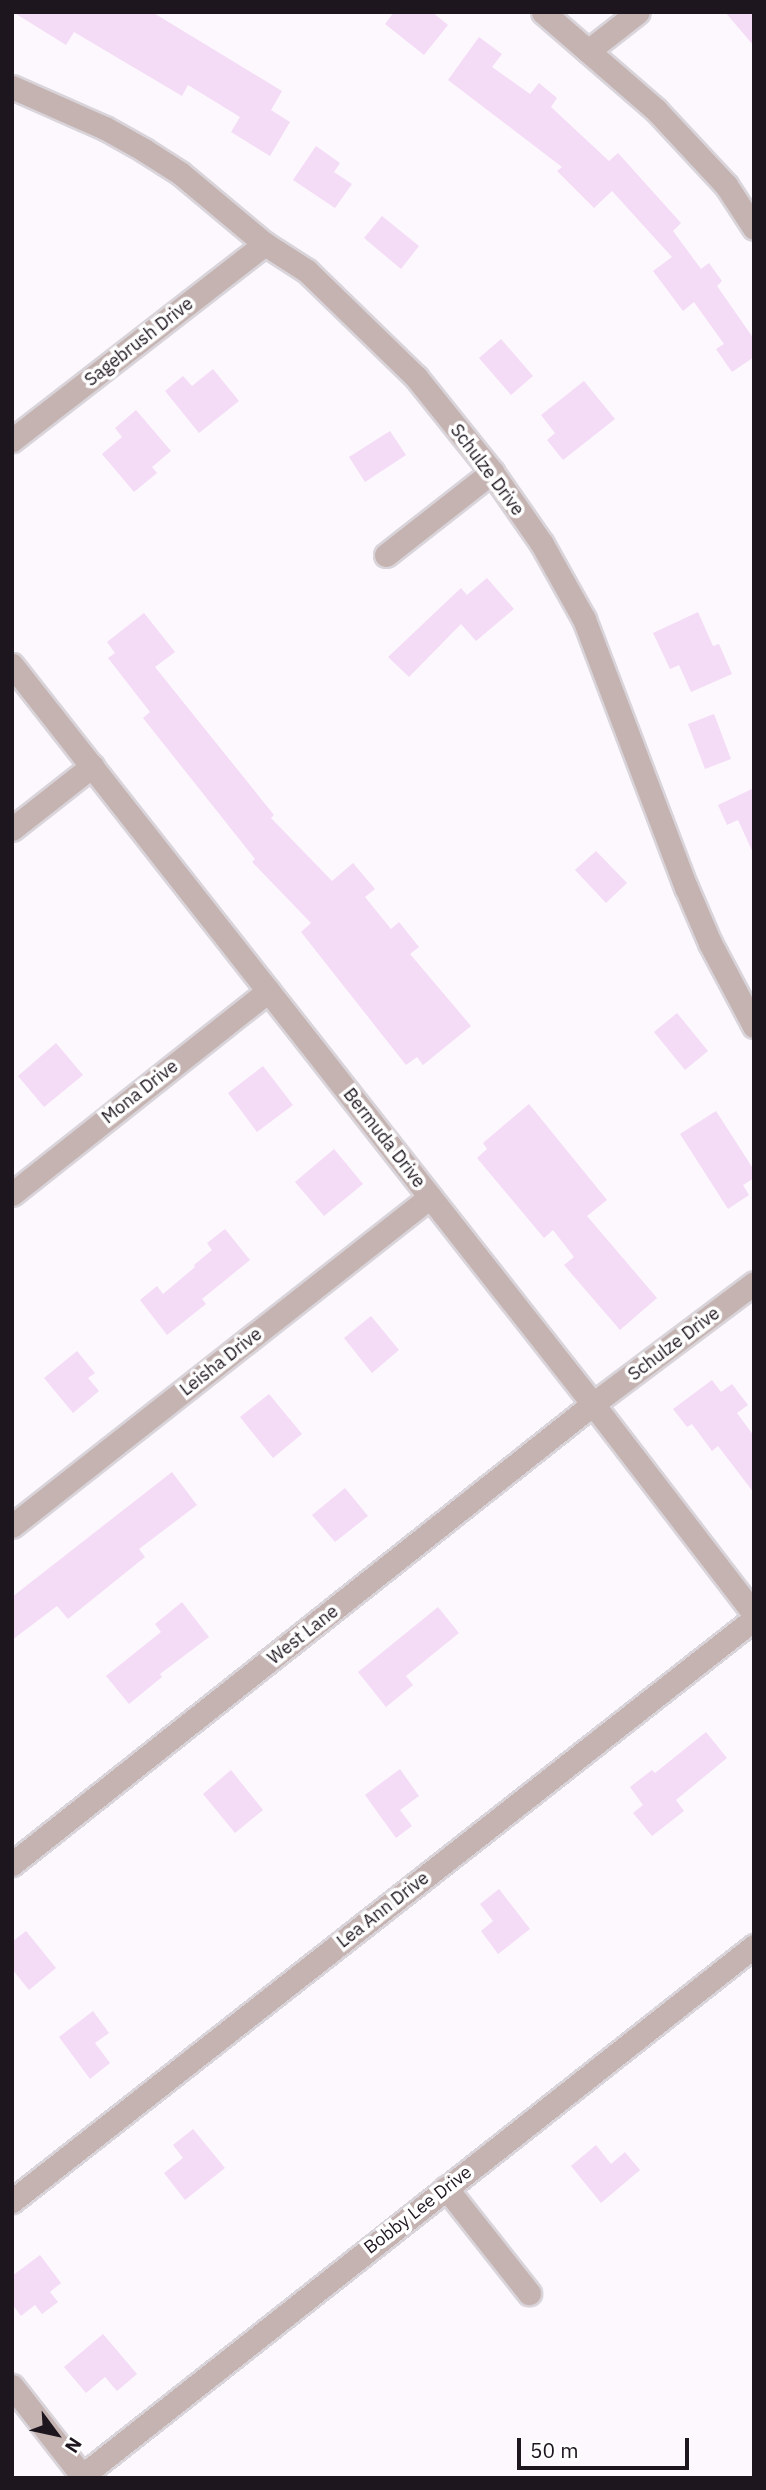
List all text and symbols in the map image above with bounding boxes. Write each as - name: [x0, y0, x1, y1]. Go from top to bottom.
- street label: Sagebrush Drive: [80, 293, 198, 391]
- street label: Schulze Drive: [446, 420, 528, 520]
- street label: Mona Drive: [98, 1056, 182, 1128]
- street label: Bermuda Drive: [338, 1084, 430, 1192]
- street label: Schulze Drive: [624, 1303, 724, 1385]
- street label: Leisha Drive: [176, 1323, 266, 1401]
- street label: West Lane: [263, 1601, 343, 1669]
- street label: Lea Ann Drive: [333, 1867, 433, 1953]
- street label: Bobby Lee Drive: [360, 2161, 476, 2259]
- north arrow: [21, 2399, 91, 2469]
- scale bar: [521, 2424, 692, 2468]
- text: N: [60, 2433, 87, 2458]
- text: 50 m: [530, 2436, 579, 2464]

